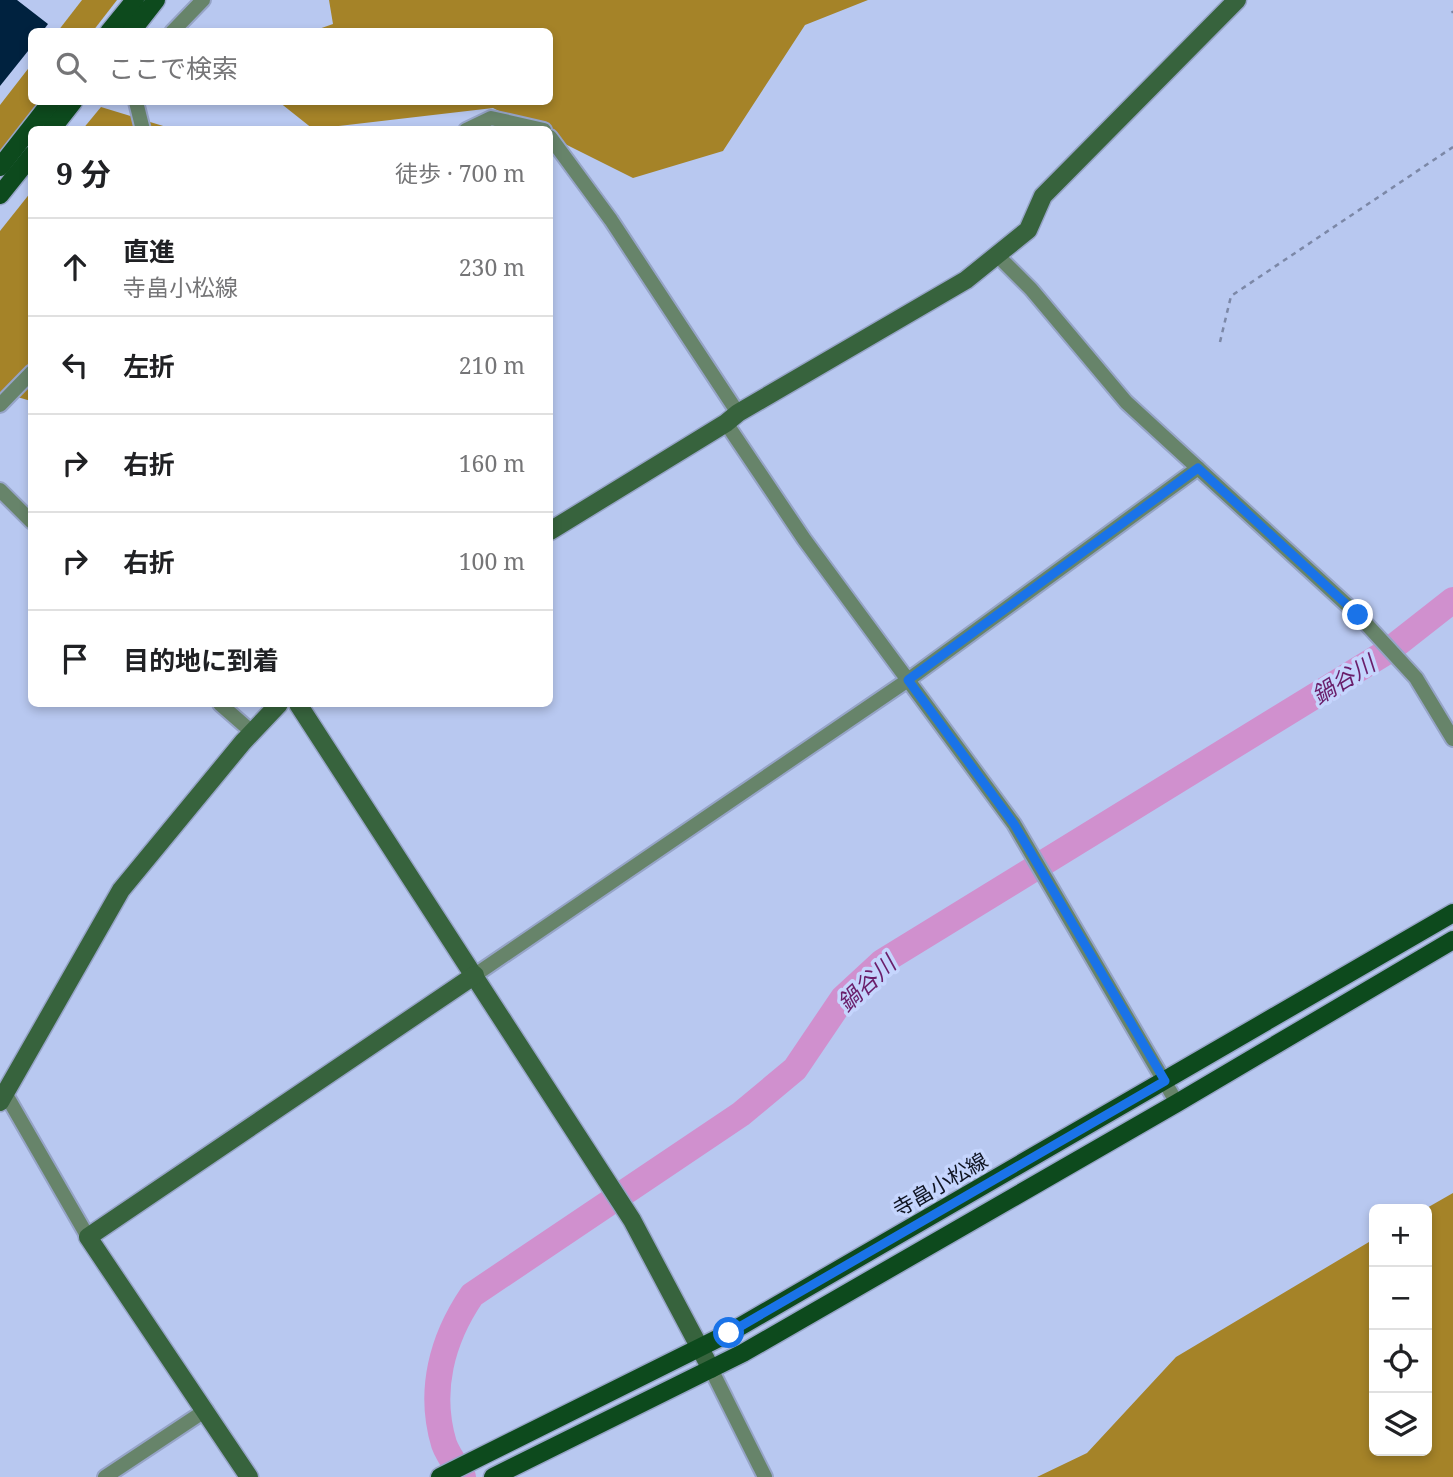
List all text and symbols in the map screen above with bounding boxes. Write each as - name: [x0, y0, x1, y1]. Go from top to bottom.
- search box: [28, 28, 553, 105]
- icon: search: [52, 48, 90, 86]
- text: ここで検索: [108, 50, 238, 86]
- text: 9 分: [56, 153, 111, 194]
- text: 徒歩 · 700 m: [395, 157, 525, 189]
- text: 直進: [123, 233, 175, 269]
- icon: ahead: [56, 248, 94, 286]
- text: 230 m: [459, 251, 525, 283]
- text: 寺畠小松線: [123, 271, 238, 303]
- icon: left: [56, 346, 94, 384]
- text: 左折: [123, 348, 175, 384]
- text: 210 m: [459, 349, 525, 381]
- icon: right: [56, 444, 94, 482]
- text: 右折: [123, 446, 175, 482]
- text: 160 m: [459, 447, 525, 479]
- icon: right: [56, 542, 94, 580]
- text: 右折: [123, 544, 175, 580]
- text: 100 m: [459, 545, 525, 577]
- route end: [1342, 599, 1373, 630]
- icon: arrive: [56, 640, 94, 678]
- text: 目的地に到着: [123, 642, 279, 678]
- water label: 鍋谷川: [1305, 646, 1383, 711]
- water label: 鍋谷川: [830, 946, 904, 1018]
- street label: 寺畠小松線: [888, 1146, 992, 1222]
- map controls: [1369, 1204, 1432, 1456]
- button: +: [1369, 1204, 1432, 1267]
- button: −: [1369, 1267, 1432, 1330]
- route start: [713, 1317, 744, 1348]
- button: locate: [1369, 1330, 1432, 1393]
- button: layers: [1369, 1393, 1432, 1456]

